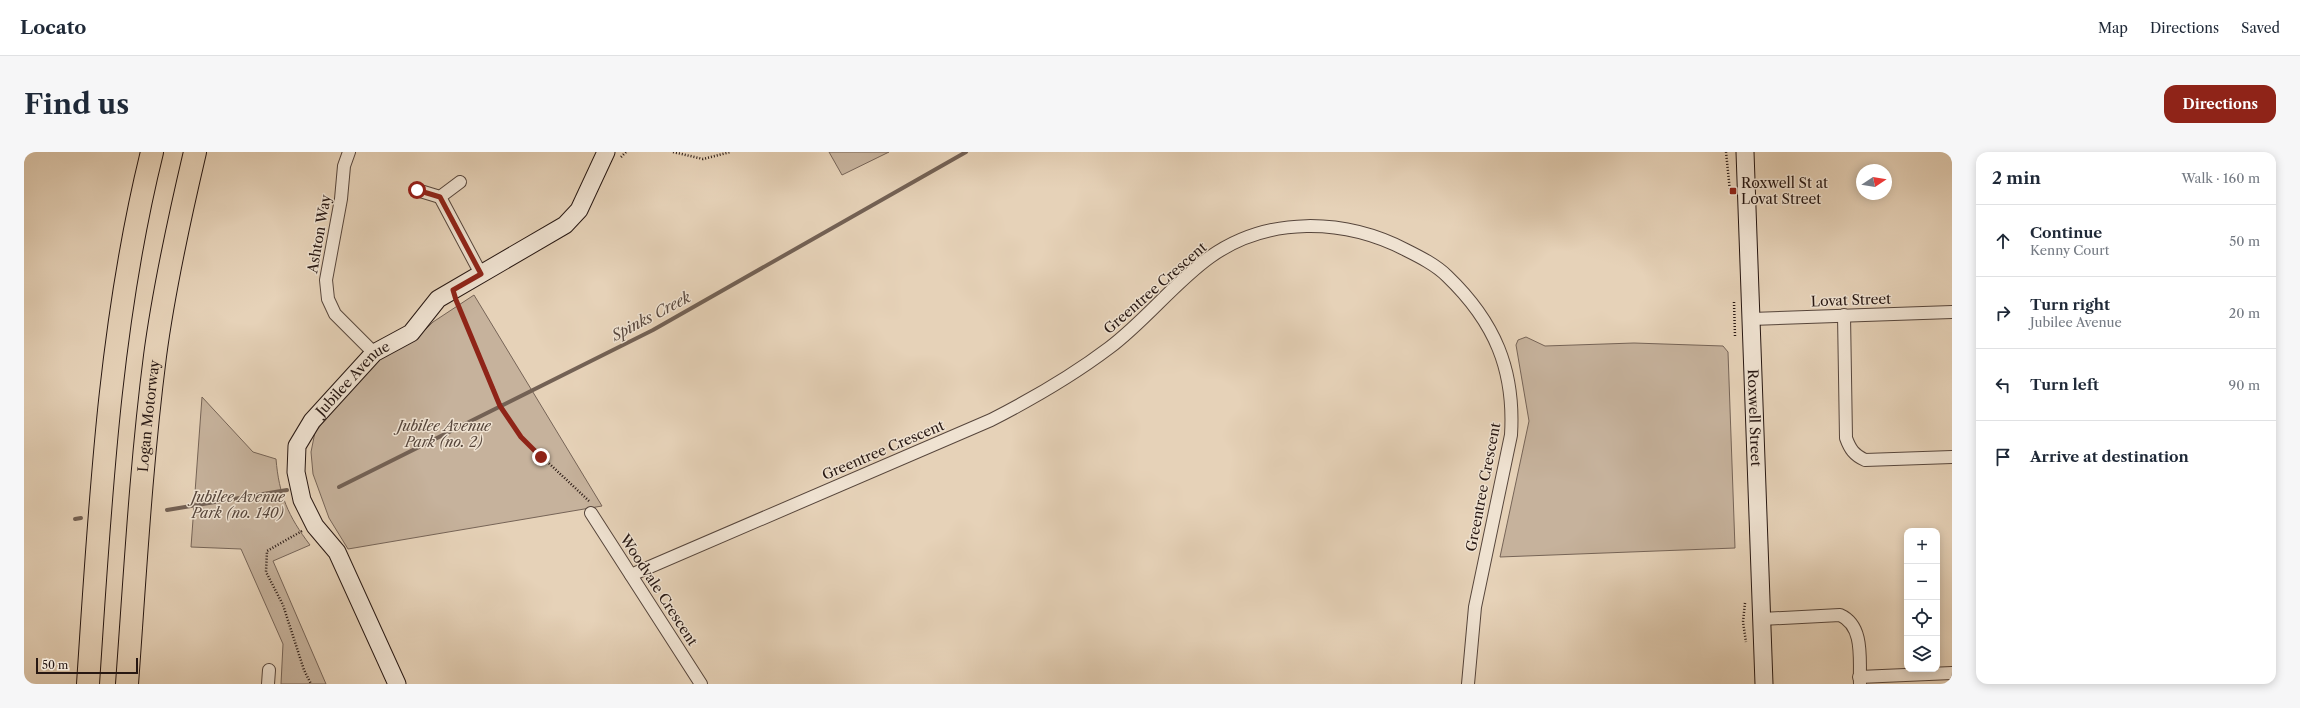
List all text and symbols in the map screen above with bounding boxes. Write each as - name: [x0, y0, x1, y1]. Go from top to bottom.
- text: Locato: [20, 16, 86, 39]
- text: Map: [2098, 19, 2128, 37]
- text: Directions: [2150, 19, 2219, 37]
- text: Saved: [2241, 19, 2280, 37]
- button: Directions: [2164, 85, 2276, 123]
- text: Find us: [24, 87, 129, 121]
- north arrow: [1856, 164, 1892, 200]
- text: 2 min: [1992, 168, 2041, 188]
- text: Walk · 160 m: [2181, 170, 2260, 186]
- place label: Roxwell St at Lovat Street: [1741, 174, 1828, 208]
- route start: [408, 181, 426, 199]
- marker: Roxwell St at Lovat Street: [1728, 186, 1738, 196]
- street label: Ashton Way: [303, 193, 335, 276]
- text: Continue: [2030, 223, 2102, 242]
- icon: ahead: [1992, 230, 2014, 252]
- text: 50 m: [2229, 233, 2260, 249]
- street label: Greentree Crescent: [1100, 238, 1210, 338]
- text: Kenny Court: [2030, 242, 2109, 258]
- water label: Spinks Creek: [607, 287, 694, 345]
- street label: Lovat Street: [1811, 290, 1891, 310]
- text: Turn right: [2030, 295, 2110, 314]
- icon: right: [1992, 302, 2014, 324]
- text: 20 m: [2229, 305, 2260, 321]
- text: Jubilee Avenue: [2030, 314, 2122, 330]
- street label: Jubilee Avenue: [310, 337, 393, 421]
- street label: Logan Motorway: [134, 358, 163, 473]
- street label: Roxwell Street: [1744, 369, 1765, 467]
- icon: left: [1992, 374, 2014, 396]
- text: Turn left: [2030, 375, 2099, 394]
- text: 90 m: [2229, 377, 2260, 393]
- street label: Greentree Crescent: [819, 416, 947, 484]
- park label: Jubilee Avenue Park (no. 2): [393, 417, 492, 451]
- street label: Greentree Crescent: [1462, 421, 1504, 553]
- icon: arrive: [1992, 446, 2014, 468]
- text: Arrive at destination: [2030, 447, 2189, 466]
- route end: [532, 448, 550, 466]
- park label: Jubilee Avenue Park (no. 140): [187, 488, 286, 522]
- map controls: [1904, 528, 1940, 672]
- button: +: [1904, 528, 1940, 564]
- street label: Woodvale Crescent: [616, 530, 702, 649]
- button: −: [1904, 564, 1940, 600]
- button: locate: [1904, 600, 1940, 636]
- button: layers: [1904, 636, 1940, 672]
- scale bar: [36, 656, 138, 675]
- text: 50 m: [42, 658, 68, 672]

